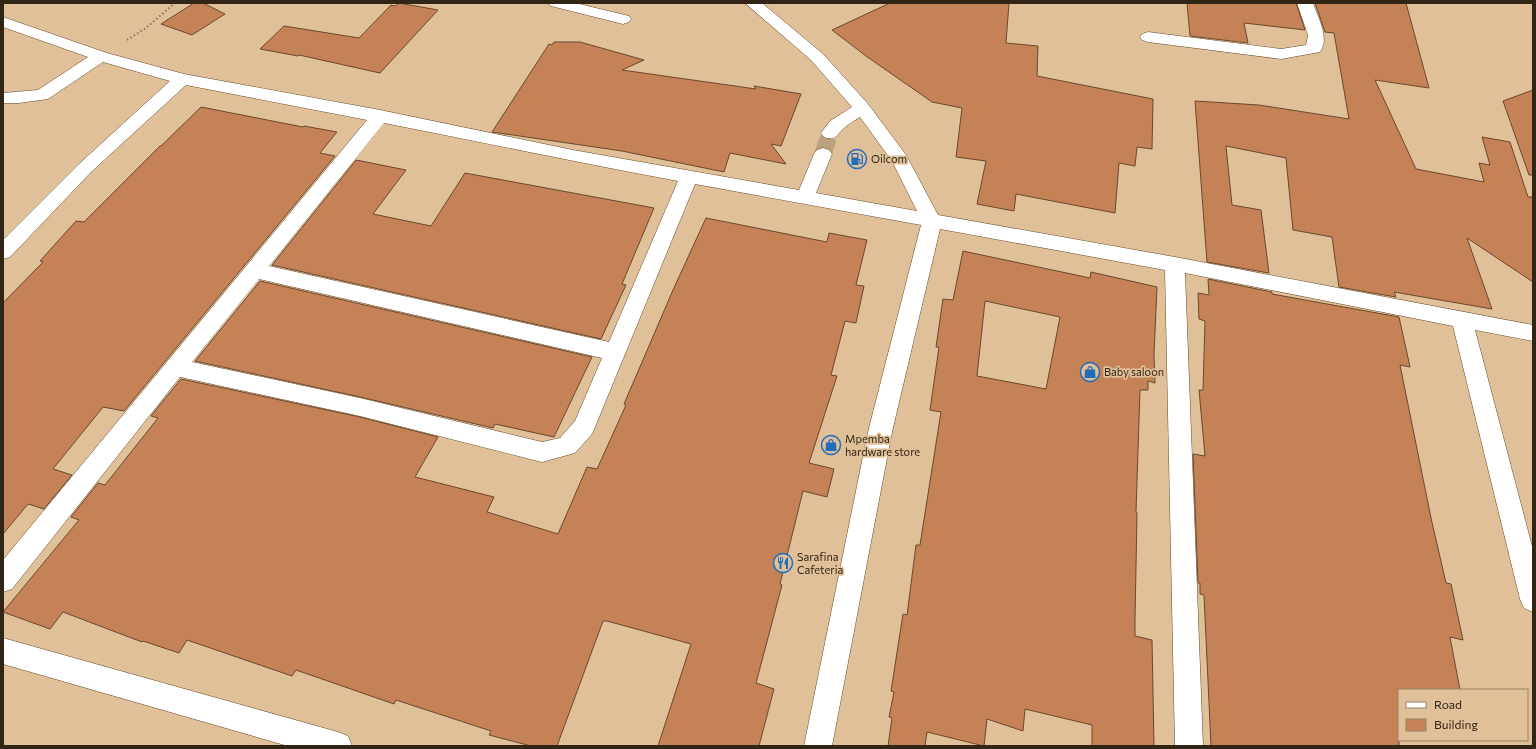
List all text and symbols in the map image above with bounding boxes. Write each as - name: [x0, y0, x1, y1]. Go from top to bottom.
- fuel station icon: Oilcom: [846, 148, 868, 170]
- place label: Oilcom: [871, 152, 907, 165]
- shop icon: Baby saloon: [1079, 361, 1101, 383]
- place label: Baby saloon: [1104, 365, 1164, 378]
- place label: Mpemba hardware store: [845, 432, 920, 458]
- shop icon: Mpemba hardware store: [820, 434, 842, 456]
- place label: Sarafina Cafeteria: [797, 550, 843, 576]
- restaurant icon: Sarafina Cafeteria: [772, 552, 794, 574]
- legend: [1398, 689, 1528, 741]
- text: Road: [1434, 697, 1462, 711]
- text: Building: [1434, 717, 1478, 731]

